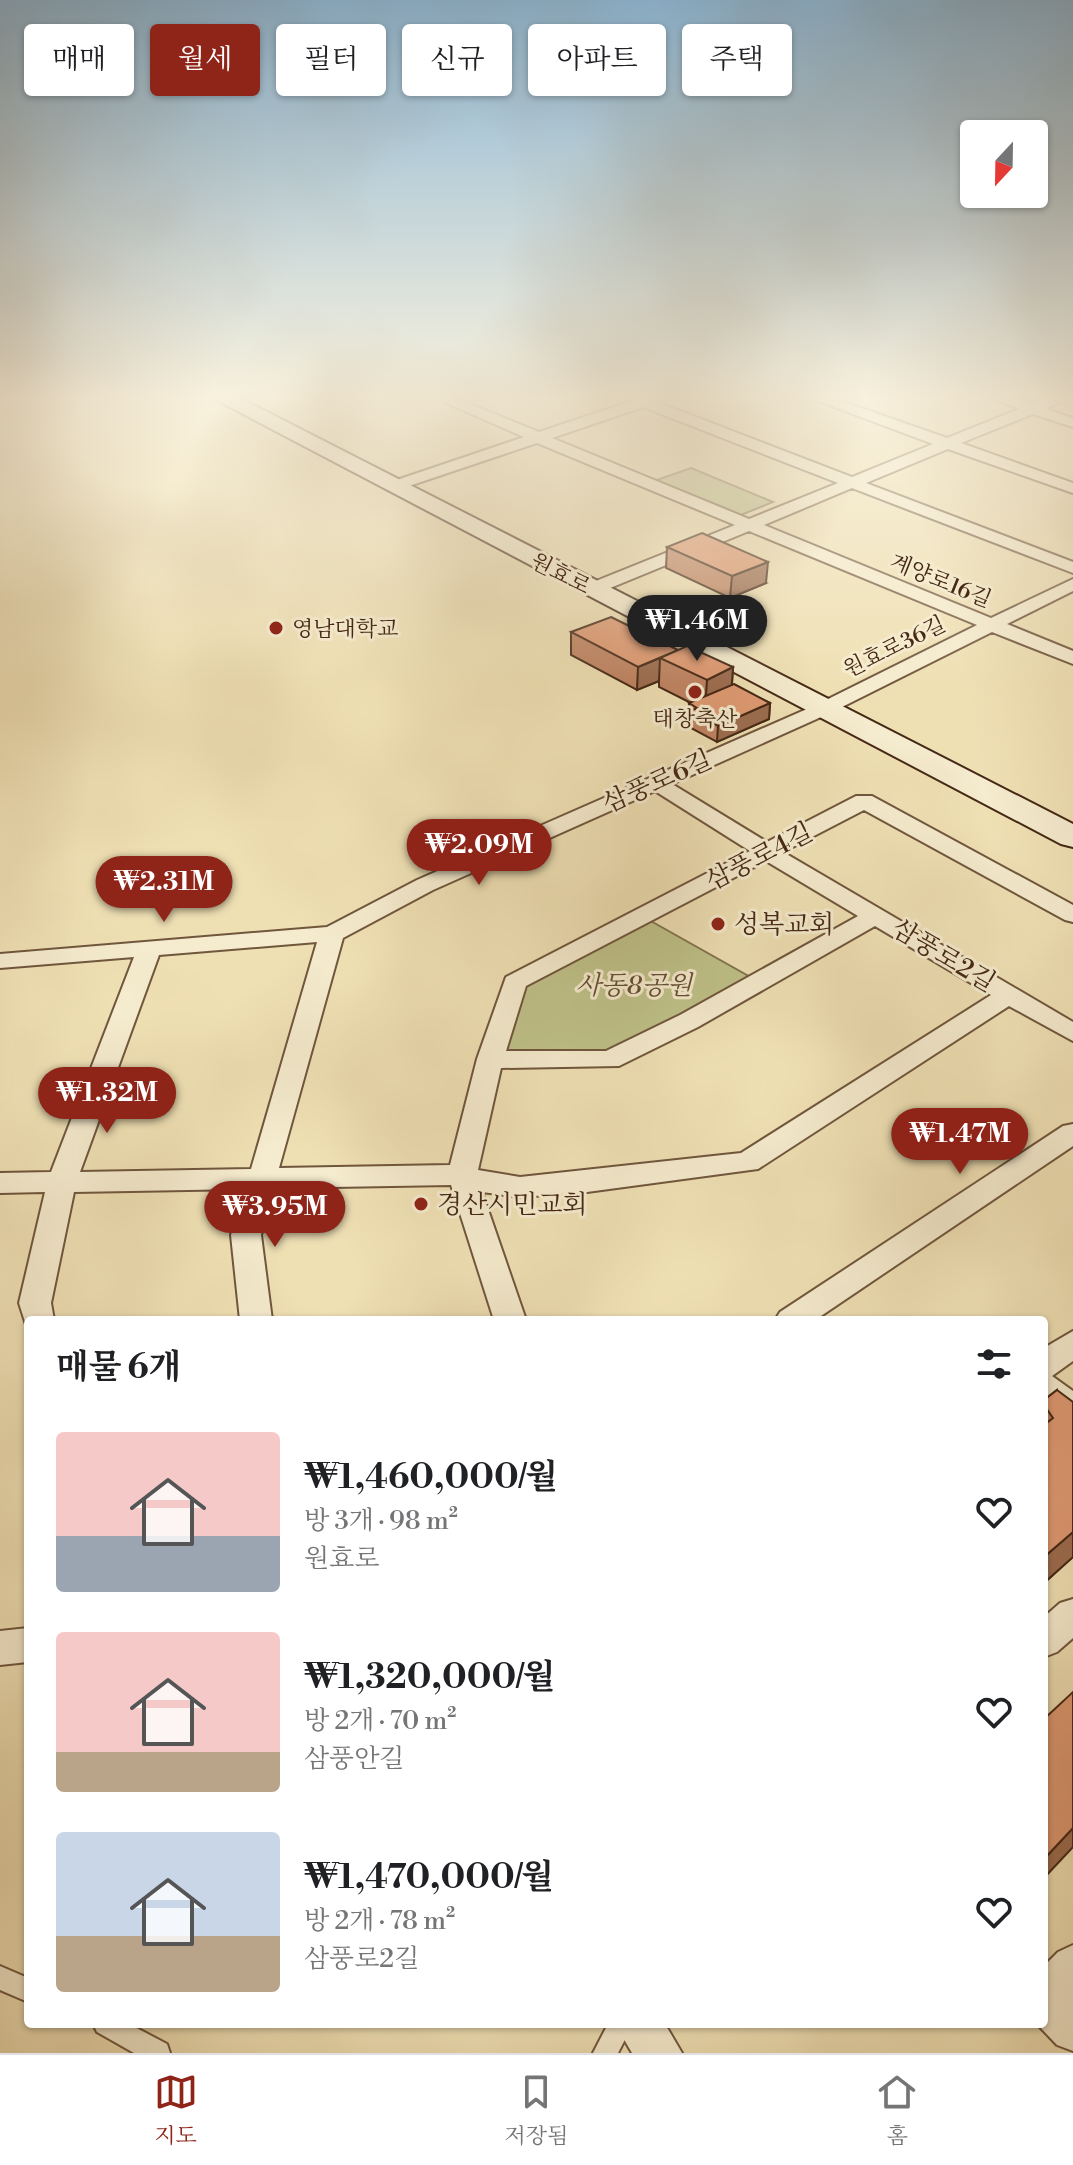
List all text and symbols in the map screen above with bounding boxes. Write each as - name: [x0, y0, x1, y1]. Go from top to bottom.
- chip: 매매: [24, 24, 134, 96]
- chip: 월세: [150, 24, 260, 96]
- chip: 필터: [276, 24, 386, 96]
- chip: 신규: [402, 24, 512, 96]
- chip: 아파트: [528, 24, 666, 96]
- chip: 주택: [682, 24, 792, 96]
- north arrow: [960, 120, 1048, 208]
- map controls: [960, 120, 1048, 208]
- street label: 원효로: [526, 548, 595, 601]
- street label: 계양로16길: [886, 549, 995, 614]
- pin: ₩1.46M: [632, 595, 762, 663]
- text: ₩1.46M: [645, 605, 749, 637]
- street label: 원효로36길: [839, 611, 950, 684]
- place label: 영남대학교: [292, 616, 398, 643]
- marker: 영남대학교: [267, 619, 285, 637]
- marker: 태창축산: [686, 683, 704, 701]
- place label: 태창축산: [652, 706, 738, 733]
- street label: 삼풍로6길: [598, 744, 717, 820]
- street label: 삼풍로4길: [701, 816, 818, 897]
- pin: ₩2.09M: [414, 819, 544, 887]
- text: ₩2.09M: [425, 829, 533, 861]
- pin: ₩2.31M: [99, 856, 229, 924]
- text: ₩2.31M: [114, 866, 214, 898]
- place label: 성복교회: [734, 909, 834, 941]
- street label: 삼풍로2길: [886, 912, 1001, 999]
- marker: 성복교회: [709, 915, 727, 933]
- park label: 사동8공원: [576, 970, 694, 1002]
- pin: ₩1.32M: [42, 1067, 172, 1135]
- text: ₩1.32M: [56, 1077, 158, 1109]
- pin: ₩1.47M: [895, 1108, 1025, 1176]
- text: ₩1.47M: [909, 1118, 1011, 1150]
- pin: ₩3.95M: [210, 1181, 340, 1249]
- place label: 경산시민교회: [437, 1189, 588, 1221]
- text: ₩3.95M: [222, 1191, 328, 1223]
- marker: 경산시민교회: [412, 1195, 430, 1213]
- icon: filters: [972, 1342, 1016, 1386]
- text: 매물 6개: [56, 1347, 181, 1389]
- text: ₩1,460,000/월: [304, 1457, 558, 1499]
- icon: home: [120, 1464, 216, 1560]
- icon: heart: [972, 1490, 1016, 1534]
- text: 방 3개 · 98 m²: [304, 1505, 458, 1537]
- text: 원효로: [304, 1543, 379, 1575]
- text: ₩1,320,000/월: [304, 1657, 556, 1699]
- icon: home: [120, 1664, 216, 1760]
- icon: heart: [972, 1690, 1016, 1734]
- text: 방 2개 · 70 m²: [304, 1705, 456, 1737]
- text: 삼풍안길: [304, 1743, 404, 1775]
- text: ₩1,470,000/월: [304, 1857, 554, 1899]
- icon: home: [120, 1864, 216, 1960]
- icon: heart: [972, 1890, 1016, 1934]
- text: 방 2개 · 78 m²: [304, 1905, 455, 1937]
- text: 삼풍로2길: [304, 1943, 419, 1975]
- tab: 지도: [154, 2070, 198, 2150]
- tab: 저장됨: [505, 2070, 568, 2150]
- tab: 홈: [875, 2070, 919, 2150]

